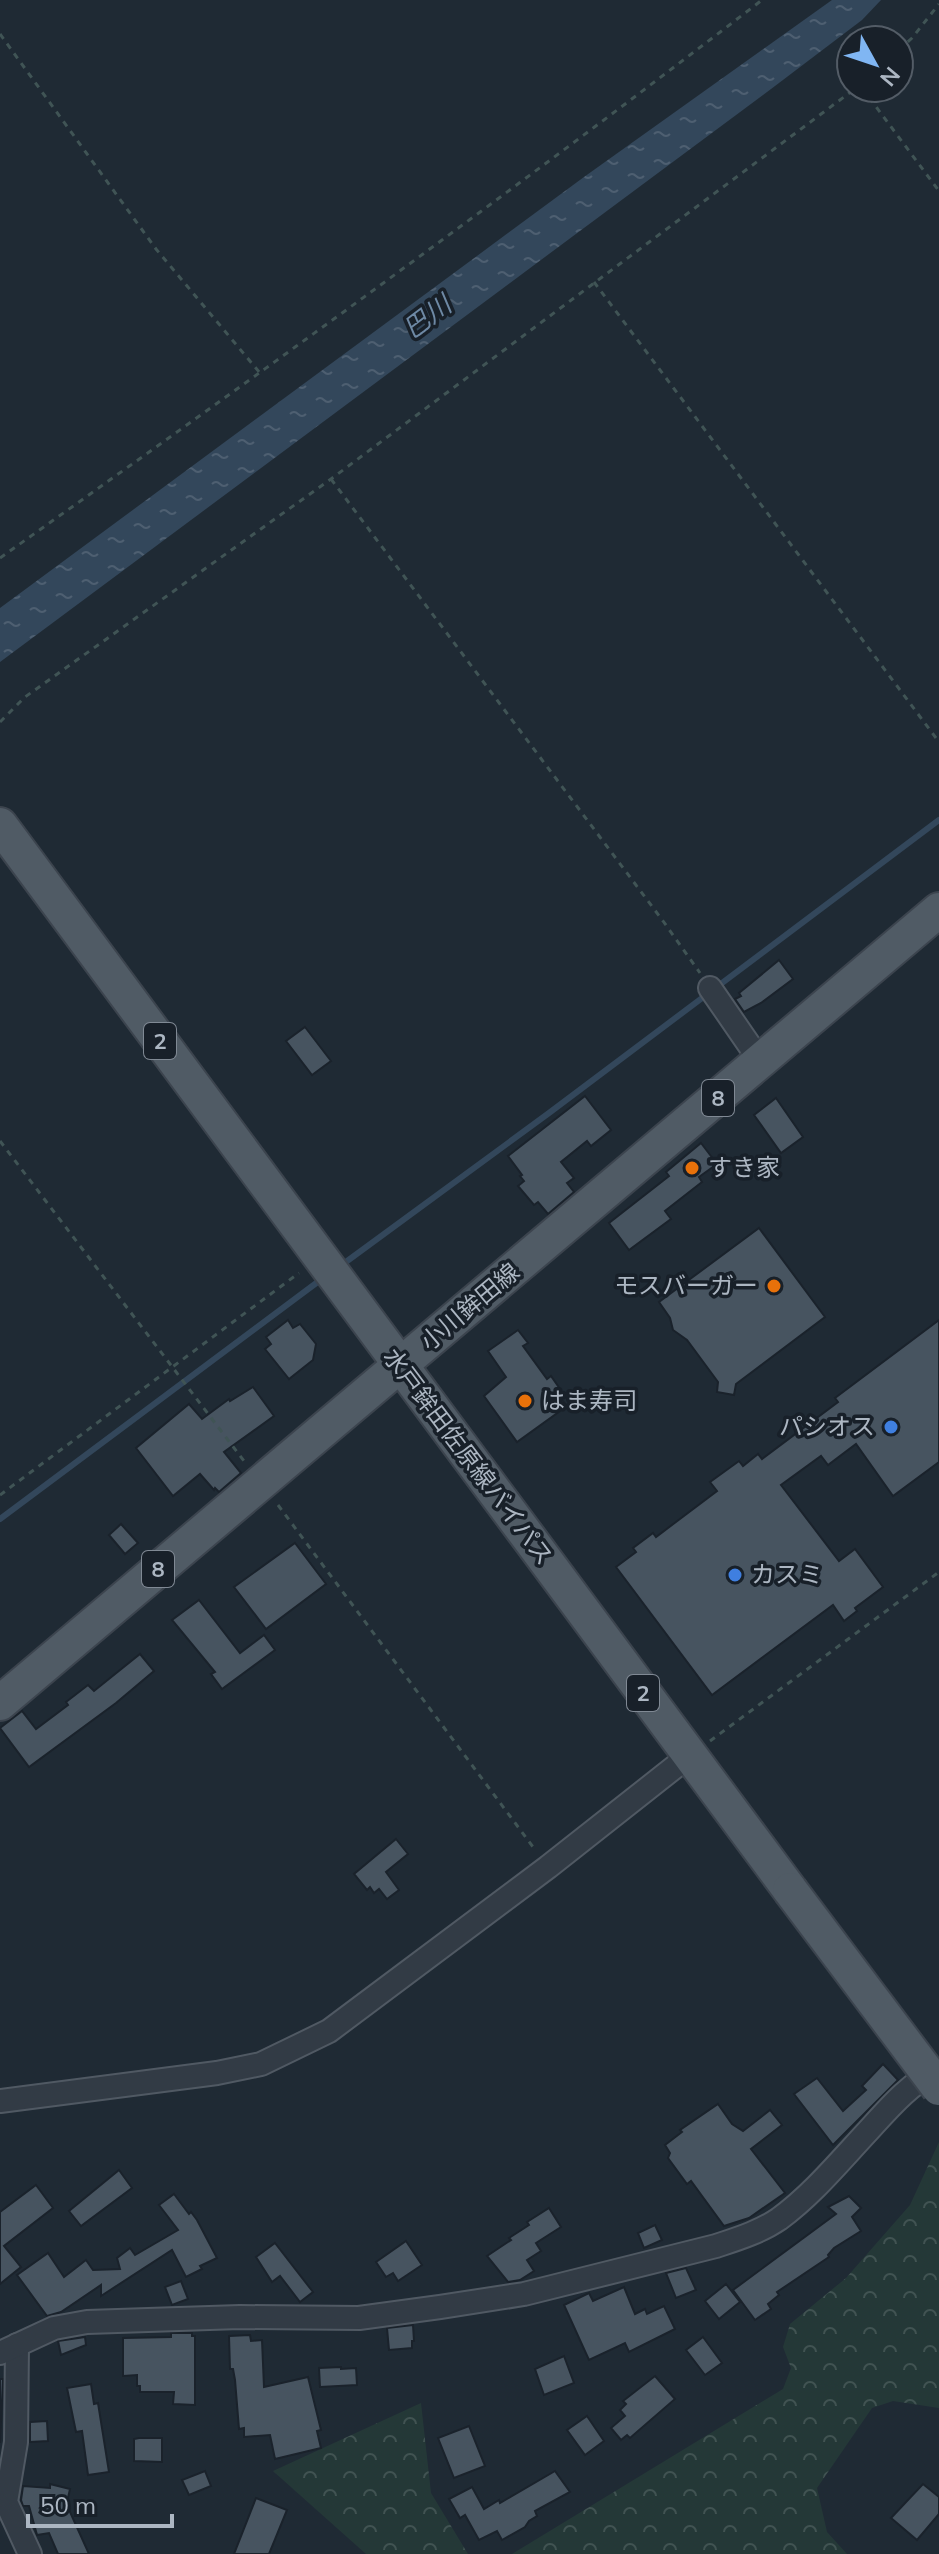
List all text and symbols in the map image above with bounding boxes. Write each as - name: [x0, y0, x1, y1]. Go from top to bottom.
- north arrow: [835, 24, 915, 104]
- text: N: [874, 61, 906, 92]
- water label: 巴川: [396, 286, 460, 345]
- road number: 2: [144, 1023, 176, 1059]
- road number: 8: [702, 1080, 734, 1116]
- place label: すき家: [708, 1152, 780, 1182]
- marker: すき家: [683, 1159, 701, 1177]
- street label: 小川鉾田線: [414, 1256, 525, 1356]
- place label: モスバーガー: [614, 1270, 758, 1300]
- marker: モスバーガー: [765, 1277, 783, 1295]
- street label: 水戸鉾田佐原線バイパス: [378, 1342, 560, 1571]
- place label: はま寿司: [541, 1385, 637, 1415]
- marker: はま寿司: [516, 1392, 534, 1410]
- place label: パシオス: [779, 1411, 875, 1441]
- marker: パシオス: [882, 1418, 900, 1436]
- road number: 8: [142, 1551, 174, 1587]
- place label: カスミ: [751, 1559, 823, 1589]
- marker: カスミ: [726, 1566, 744, 1584]
- road number: 2: [627, 1675, 659, 1711]
- scale bar: [28, 2478, 172, 2528]
- text: 50 m: [40, 2490, 96, 2520]

